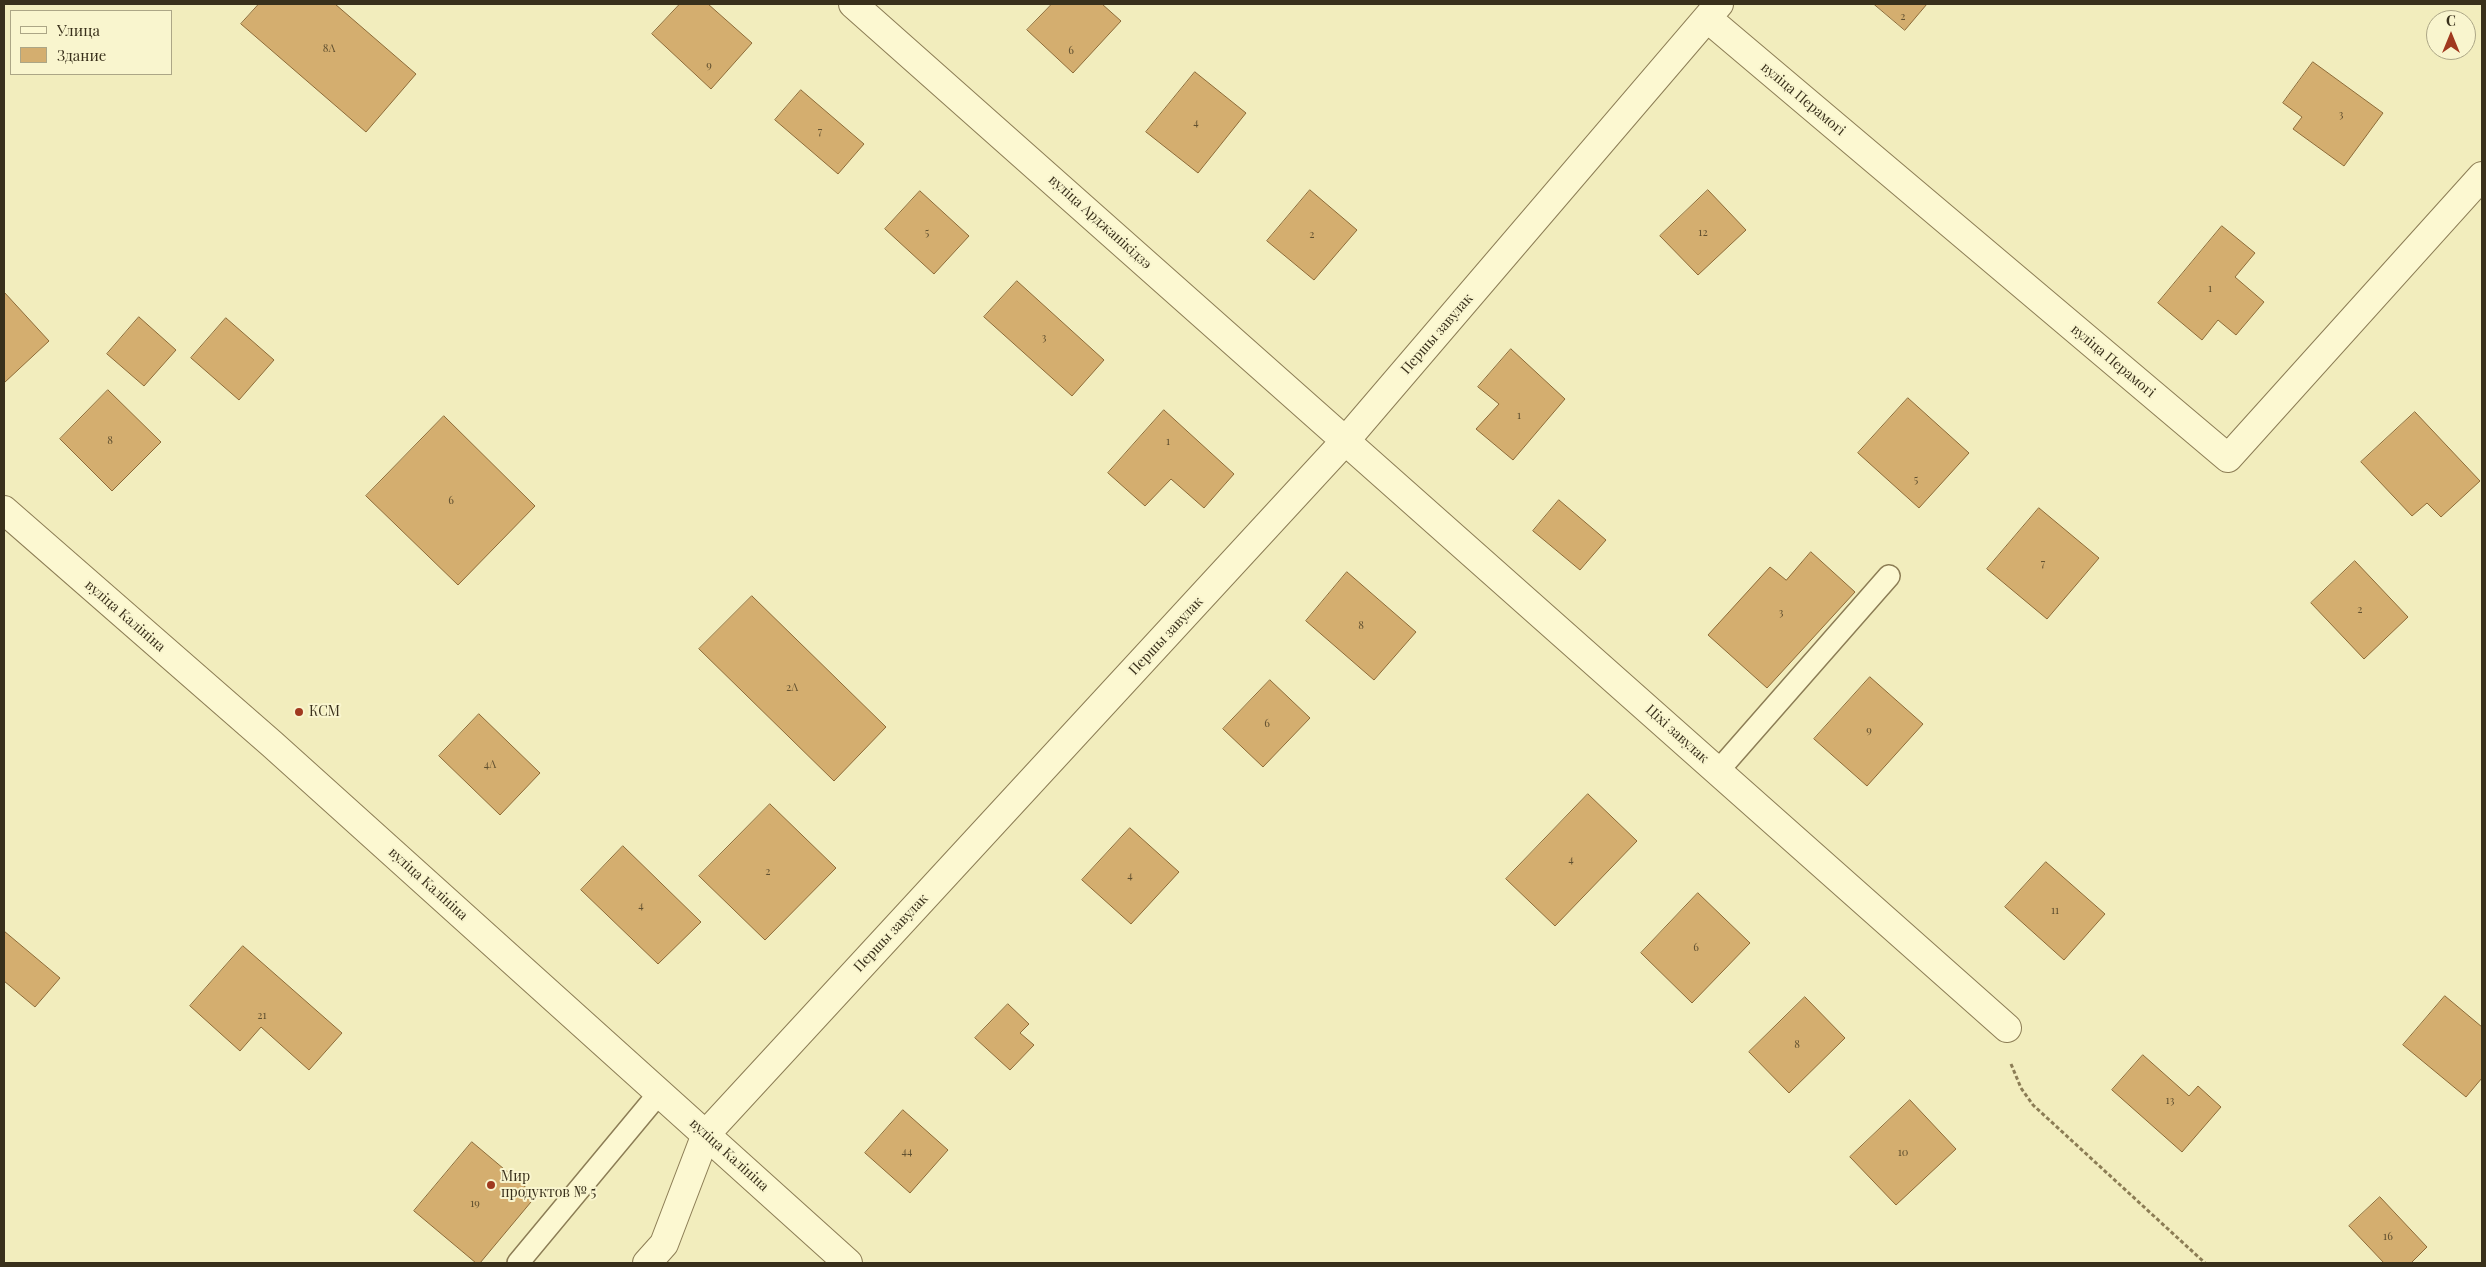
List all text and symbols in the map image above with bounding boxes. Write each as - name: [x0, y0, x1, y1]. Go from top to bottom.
- legend: [10, 10, 172, 75]
- house number: 2: [1900, 10, 1906, 24]
- north arrow: [2426, 10, 2476, 60]
- text: С: [2446, 11, 2456, 30]
- text: Улица: [57, 20, 100, 40]
- house number: 8А: [323, 42, 335, 56]
- house number: 6: [1068, 44, 1074, 58]
- text: Здание: [57, 45, 106, 65]
- house number: 9: [706, 59, 712, 73]
- street label: вуліца Перамогі: [1757, 59, 1849, 139]
- house number: 3: [2339, 108, 2343, 122]
- house number: 4: [1193, 116, 1199, 130]
- house number: 7: [818, 125, 822, 139]
- street label: вуліца Арджанікідзэ: [1045, 171, 1155, 273]
- house number: 5: [925, 226, 929, 240]
- house number: 12: [1698, 226, 1708, 240]
- house number: 2: [1309, 228, 1315, 242]
- house number: 1: [2208, 282, 2212, 296]
- street label: Першы завулак: [1398, 290, 1476, 378]
- street label: вуліца Перамогі: [2067, 321, 2159, 401]
- house number: 3: [1042, 331, 1046, 345]
- house number: 1: [1517, 409, 1521, 423]
- house number: 8: [107, 434, 113, 448]
- house number: 1: [1166, 435, 1170, 449]
- house number: 5: [1914, 473, 1918, 487]
- house number: 6: [448, 494, 454, 508]
- house number: 7: [2041, 557, 2045, 571]
- street label: вуліца Калініна: [81, 577, 169, 655]
- street label: Першы завулак: [1125, 593, 1207, 679]
- house number: 2: [2357, 603, 2363, 617]
- house number: 3: [1779, 606, 1783, 620]
- house number: 8: [1358, 619, 1364, 633]
- house number: 2А: [786, 681, 798, 695]
- street label: Ціхі завулак: [1642, 701, 1712, 767]
- place label: КСМ: [309, 704, 340, 720]
- marker: КСМ: [293, 706, 305, 718]
- house number: 6: [1264, 717, 1270, 731]
- house number: 9: [1866, 724, 1872, 738]
- house number: 4А: [484, 758, 496, 772]
- street label: вуліца Калініна: [385, 844, 471, 924]
- house number: 4: [1568, 853, 1574, 867]
- house number: 2: [765, 865, 771, 879]
- house number: 4: [1127, 869, 1133, 883]
- street label: Першы завулак: [850, 890, 932, 976]
- house number: 4: [638, 899, 644, 913]
- house number: 11: [2051, 904, 2059, 918]
- house number: 6: [1693, 941, 1699, 955]
- house number: 21: [257, 1009, 267, 1023]
- house number: 8: [1794, 1038, 1800, 1052]
- house number: 13: [2166, 1094, 2174, 1108]
- street label: вуліца Калініна: [686, 1115, 772, 1195]
- house number: 44: [902, 1145, 912, 1159]
- house number: 10: [1898, 1146, 1908, 1160]
- place label: Мир продуктов № 5: [501, 1169, 596, 1202]
- marker: Мир продуктов № 5: [485, 1179, 497, 1191]
- house number: 19: [470, 1197, 480, 1211]
- house number: 16: [2383, 1230, 2393, 1244]

